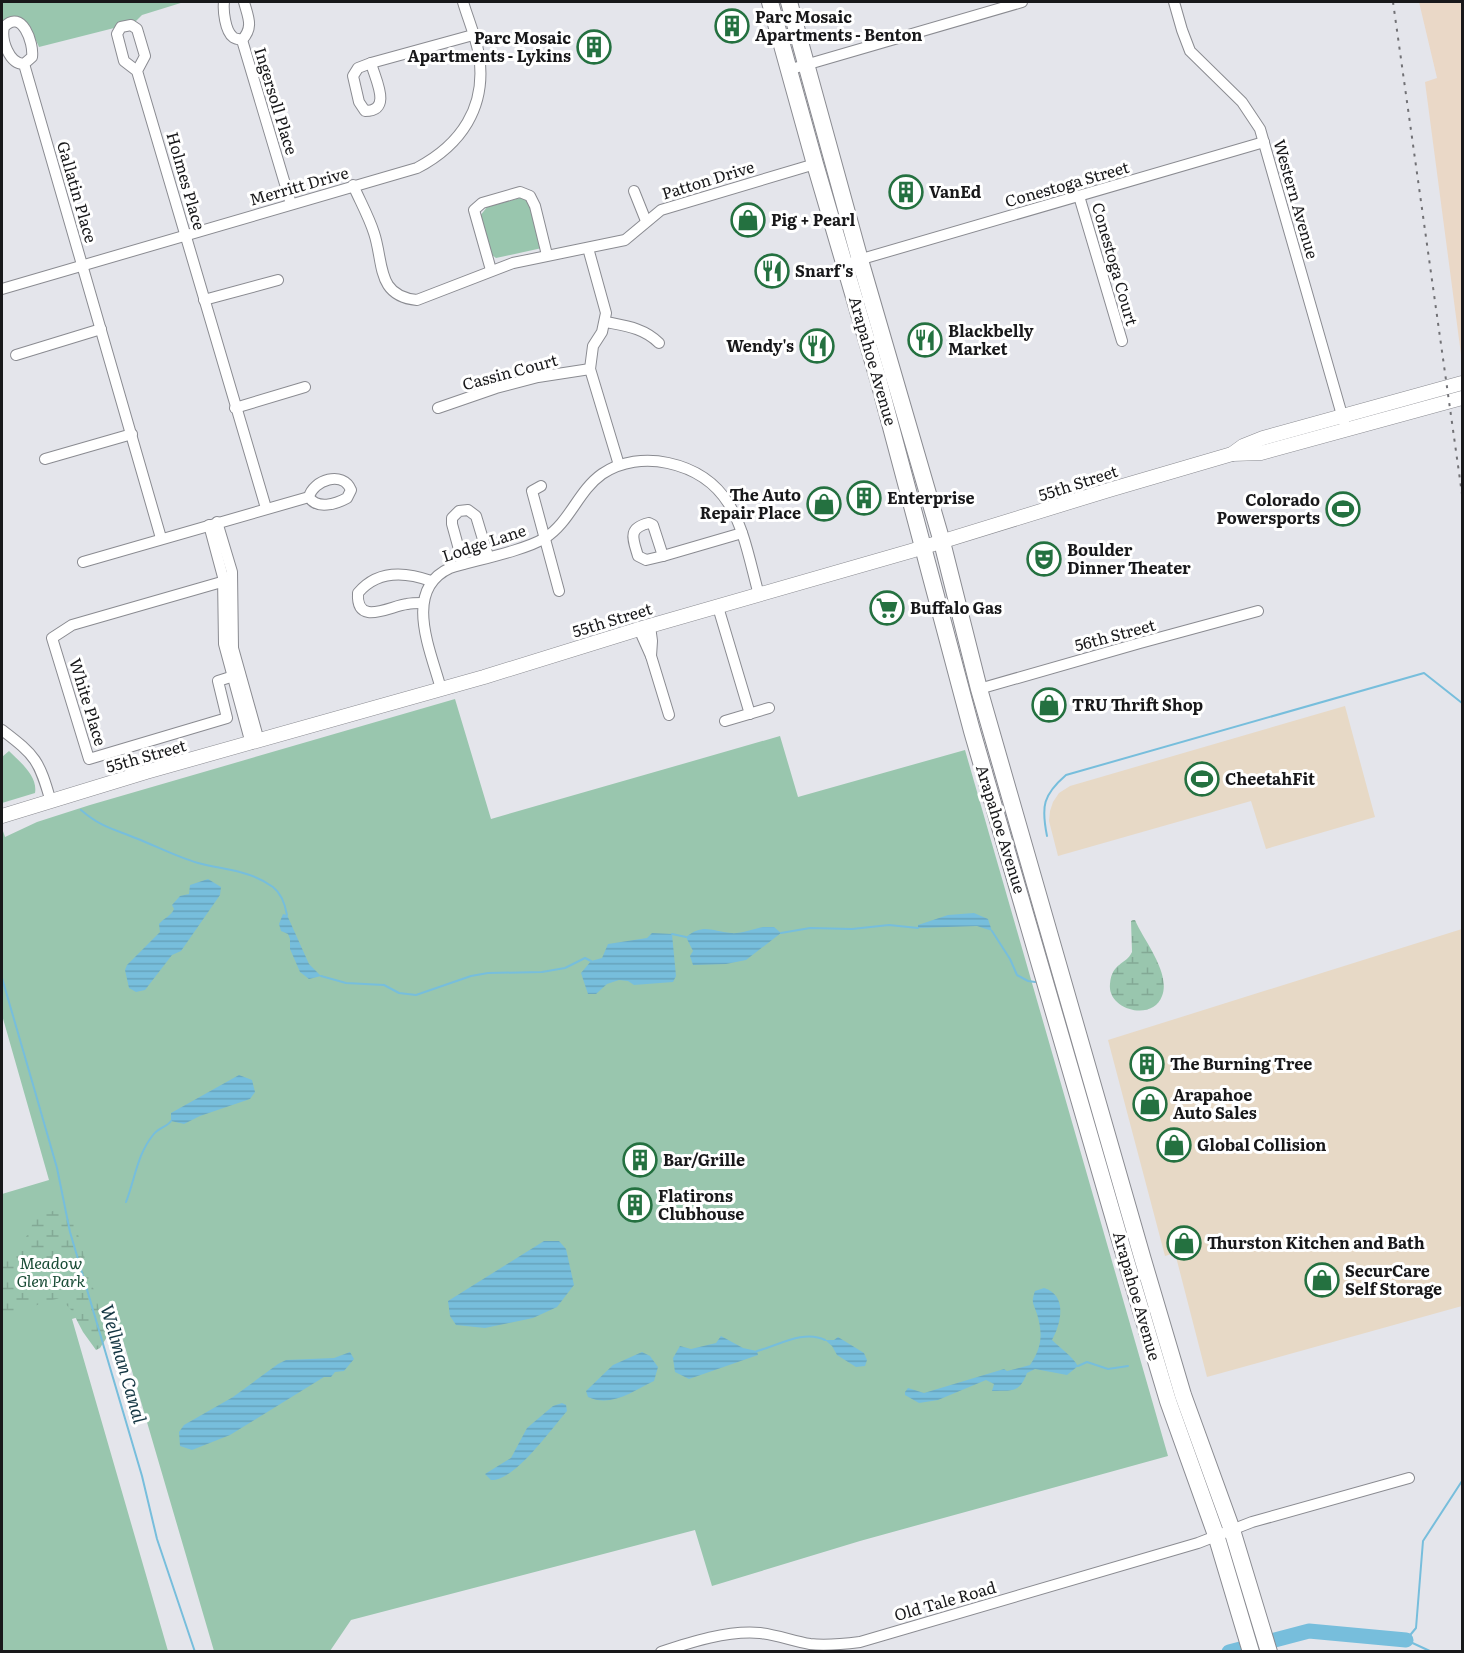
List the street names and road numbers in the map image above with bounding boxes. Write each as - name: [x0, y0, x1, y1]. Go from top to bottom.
- street label: Ingersoll Place: [249, 44, 305, 158]
- street label: Holmes Place: [161, 129, 212, 233]
- street label: Western Avenue: [1268, 136, 1325, 261]
- street label: Gallatin Place: [52, 138, 104, 245]
- street label: Patton Drive: [658, 154, 757, 205]
- street label: Conestoga Street: [1002, 154, 1132, 212]
- street label: Merritt Drive: [246, 159, 351, 211]
- street label: Conestoga Court: [1087, 199, 1145, 329]
- street label: Arapahoe Avenue: [844, 293, 904, 428]
- street label: Cassin Court: [459, 347, 561, 395]
- street label: 55th Street: [1035, 458, 1121, 506]
- street label: Lodge Lane: [439, 517, 529, 567]
- street label: 55th Street: [569, 595, 655, 643]
- street label: 56th Street: [1072, 612, 1158, 656]
- street label: White Place: [64, 655, 114, 749]
- street label: 55th Street: [103, 732, 189, 778]
- street label: Arapahoe Avenue: [971, 761, 1033, 896]
- street label: Arapahoe Avenue: [1108, 1228, 1168, 1363]
- street label: Old Tale Road: [891, 1574, 999, 1626]

